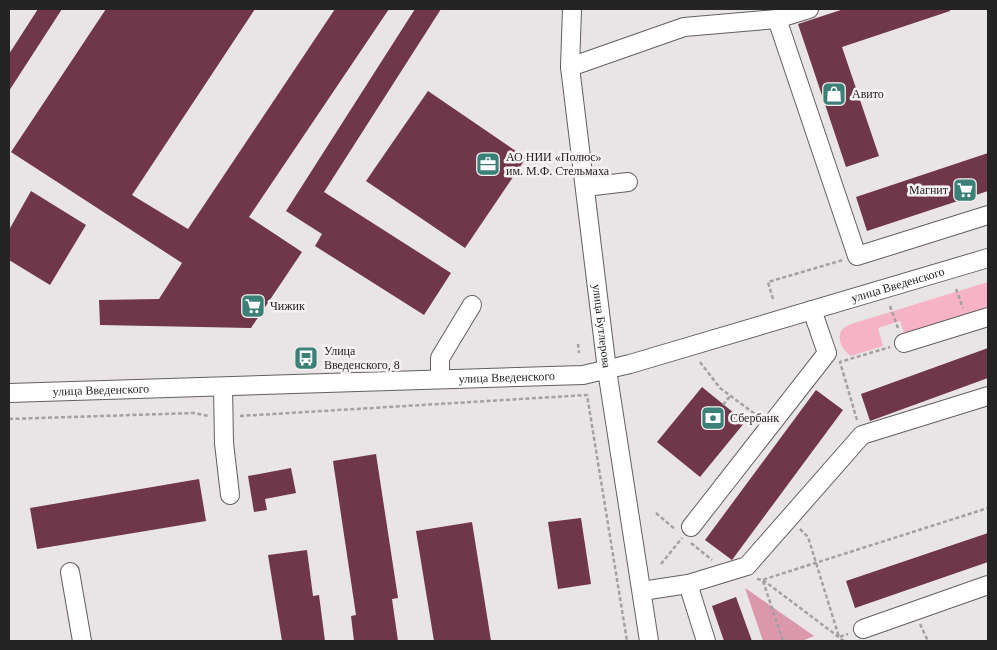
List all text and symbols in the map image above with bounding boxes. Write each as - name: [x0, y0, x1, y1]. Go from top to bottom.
- shop icon: Авито: [821, 81, 847, 107]
- place label: Авито: [852, 87, 884, 101]
- place label: АО НИИ «Полюс» им. М.Ф. Стельмаха: [506, 150, 610, 178]
- office icon: АО НИИ «Полюс» им. М.Ф. Стельмаха: [475, 151, 501, 177]
- supermarket icon: Магнит: [952, 177, 978, 203]
- place label: Магнит: [909, 183, 949, 197]
- street label: улица Введенского: [850, 264, 946, 305]
- street label: улица Бутлерова: [590, 283, 614, 369]
- supermarket icon: Чижик: [240, 293, 266, 319]
- place label: Чижик: [270, 299, 305, 313]
- place label: Улица Введенского, 8: [324, 344, 400, 372]
- bus stop icon: Улица Введенского, 8: [293, 345, 319, 371]
- street label: улица Введенского: [458, 369, 555, 386]
- street label: улица Введенского: [53, 382, 149, 399]
- bank icon: Сбербанк: [700, 405, 726, 431]
- place label: Сбербанк: [730, 411, 779, 425]

